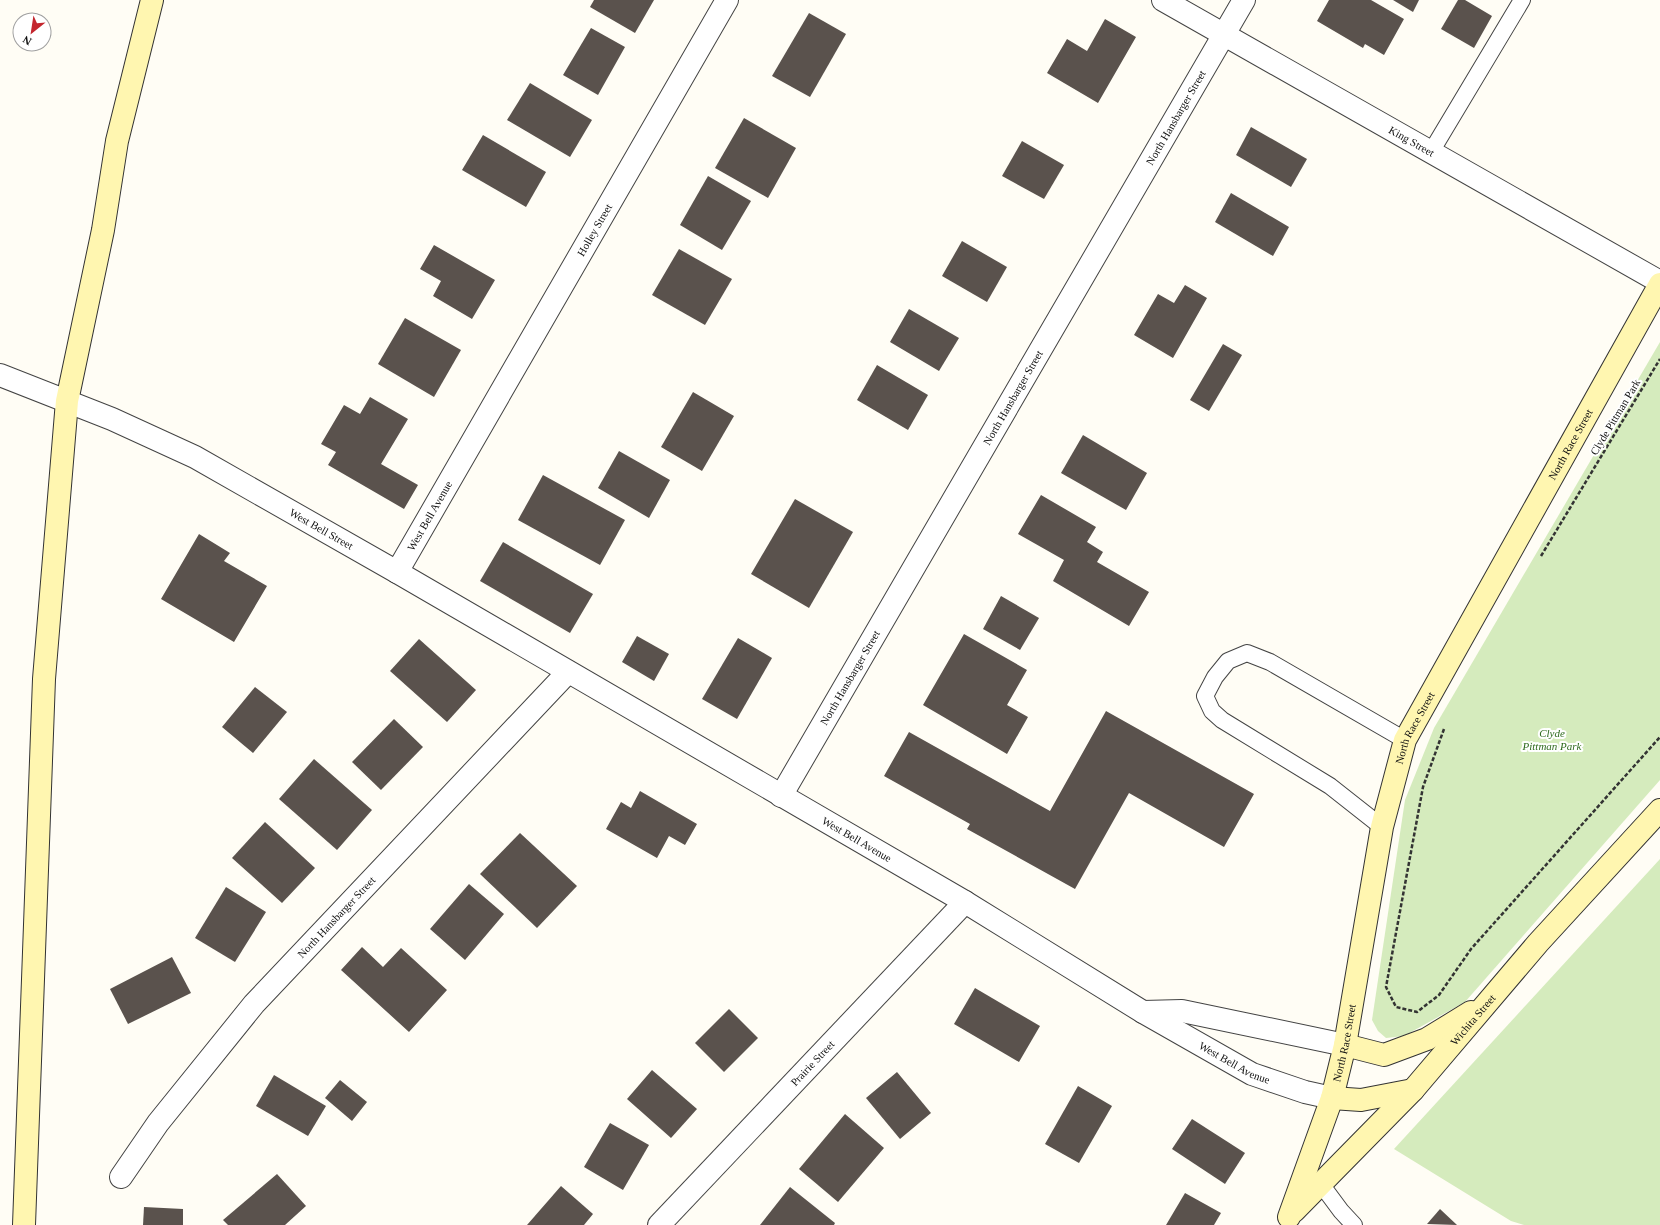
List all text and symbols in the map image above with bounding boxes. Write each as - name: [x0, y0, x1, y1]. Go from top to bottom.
- north arrow: [12, 12, 52, 52]
- text: N: [21, 33, 33, 48]
- street label: North Hansbarger Street: [1143, 68, 1208, 167]
- street label: King Street: [1387, 123, 1437, 159]
- street label: Holley Street: [575, 202, 614, 258]
- street label: North Hansbarger Street: [981, 348, 1045, 447]
- street label: Clyde Pittman Park: [1588, 377, 1643, 457]
- street label: North Race Street: [1546, 407, 1595, 482]
- street label: West Bell Avenue: [405, 479, 454, 553]
- street label: West Bell Street: [287, 506, 355, 552]
- street label: North Hansbarger Street: [818, 628, 882, 727]
- street label: North Race Street: [1393, 690, 1437, 765]
- park label: Clyde Pittman Park: [1522, 727, 1583, 752]
- street label: West Bell Avenue: [820, 814, 894, 864]
- street label: North Hansbarger Street: [295, 874, 377, 960]
- street label: Wichita Street: [1448, 992, 1498, 1048]
- street label: North Race Street: [1330, 1003, 1358, 1083]
- street label: Prairie Street: [788, 1038, 837, 1088]
- street label: West Bell Avenue: [1197, 1039, 1272, 1086]

